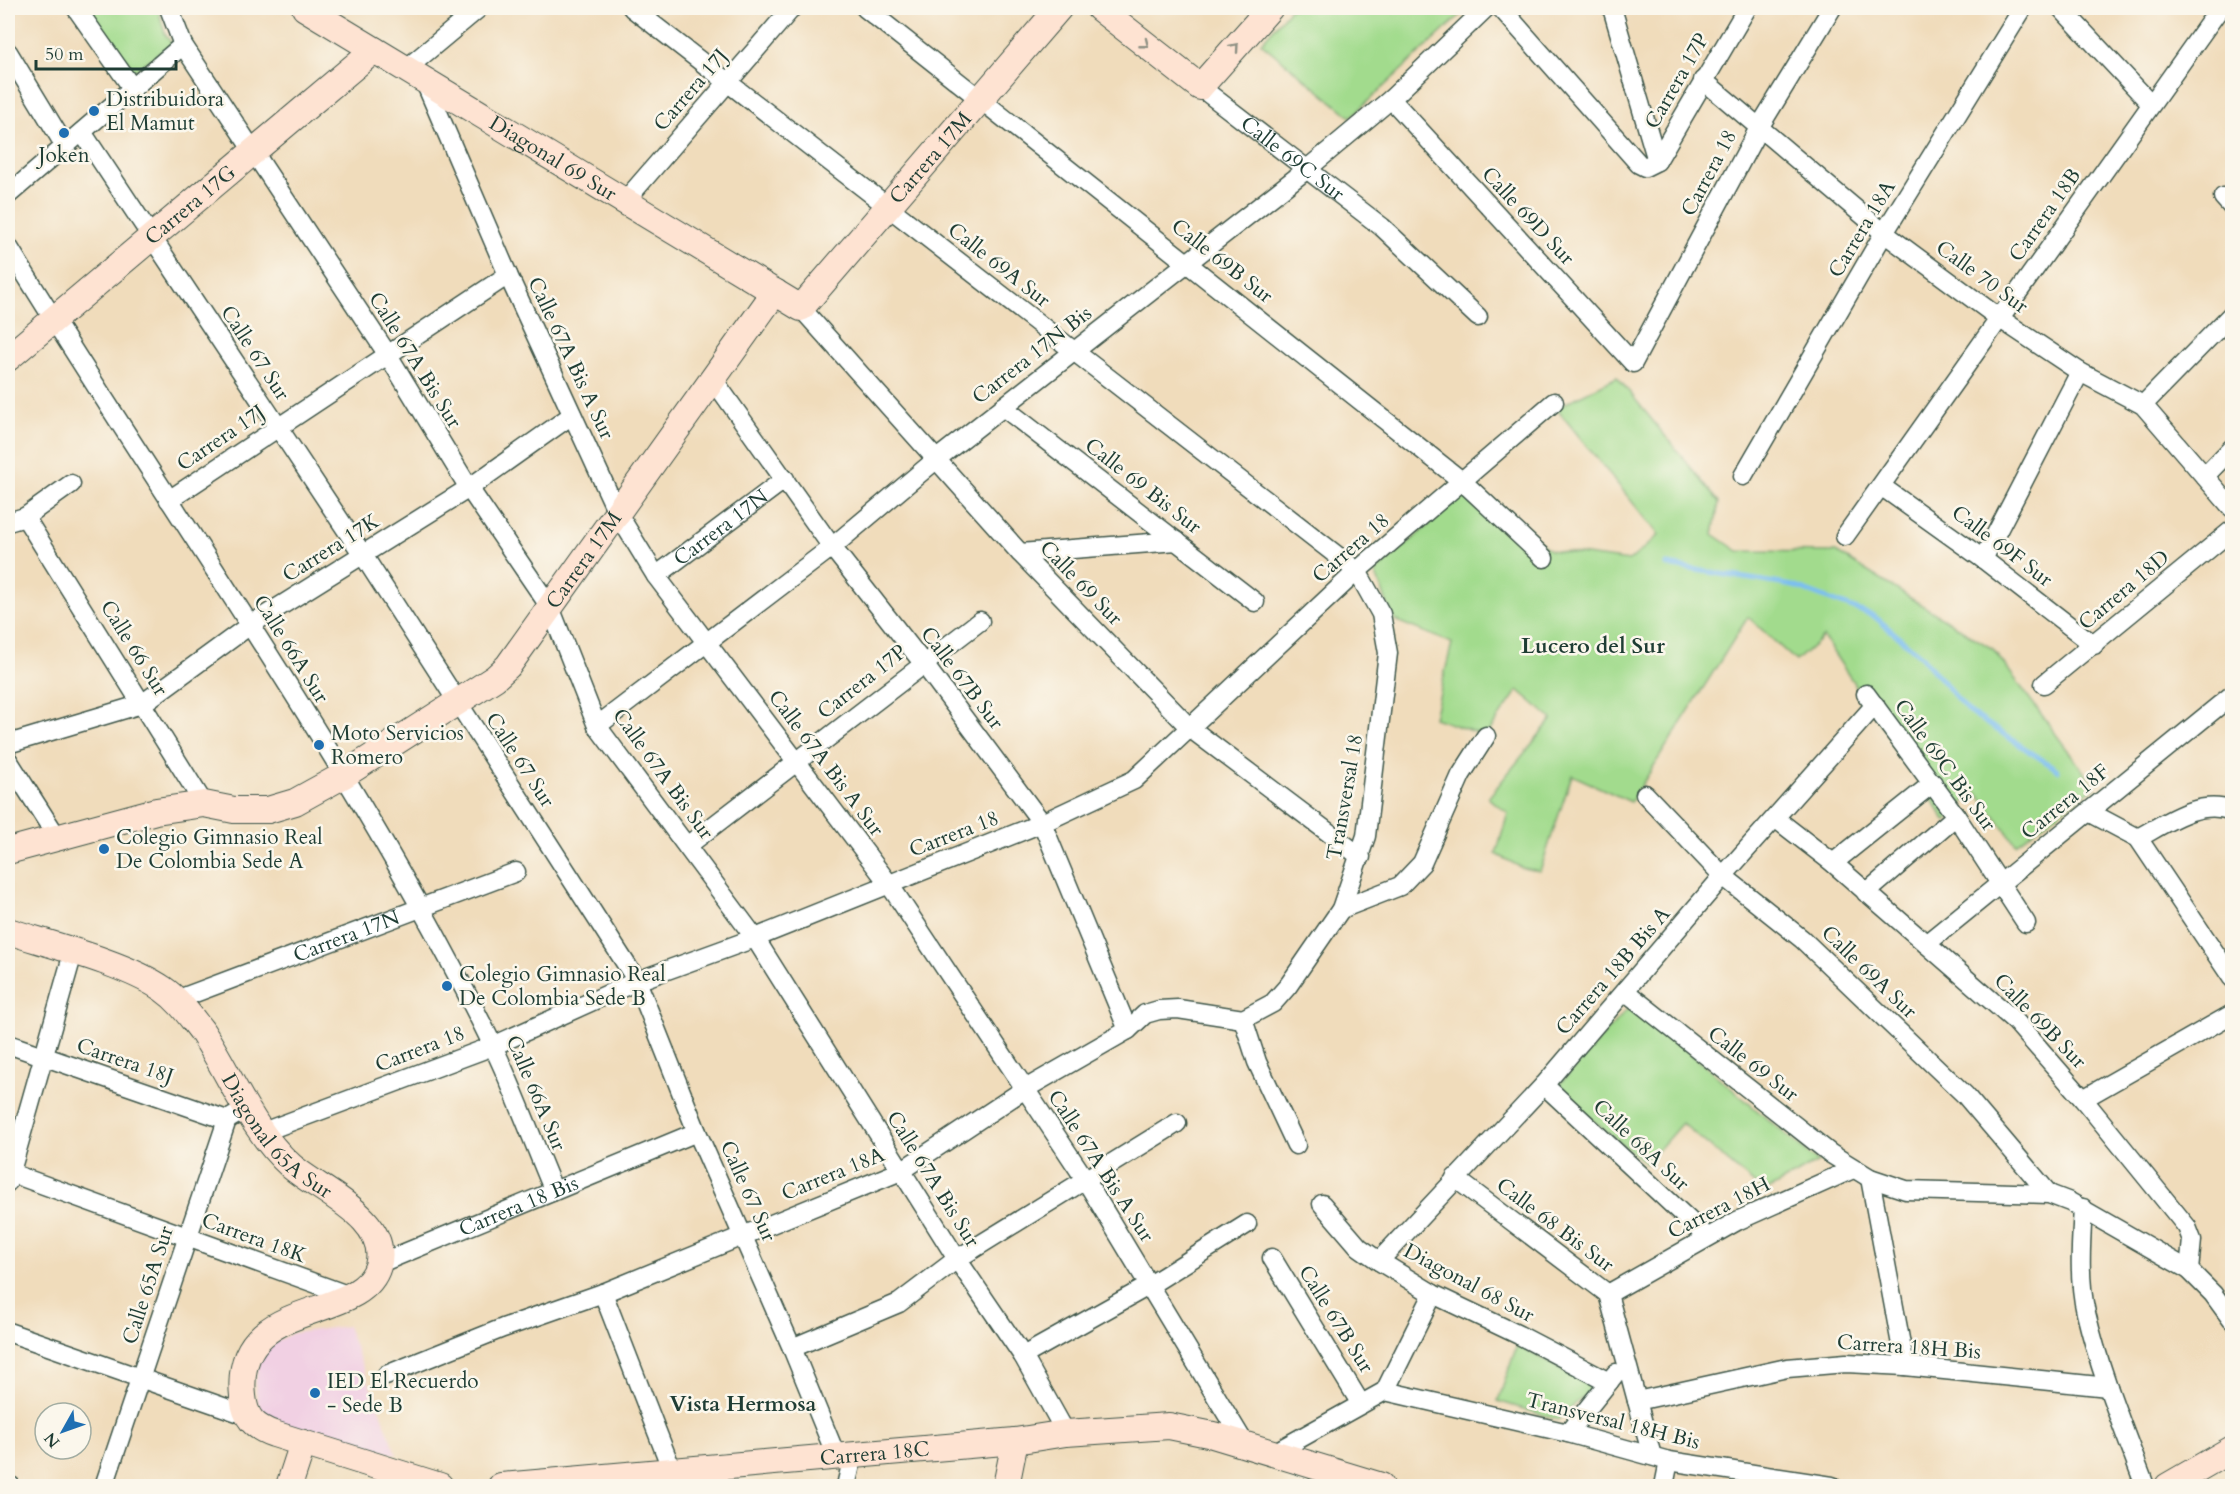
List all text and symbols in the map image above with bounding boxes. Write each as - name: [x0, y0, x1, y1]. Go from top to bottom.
- street label: Carrera 17P: [1638, 28, 1716, 134]
- scale bar: [36, 33, 176, 71]
- one-way arrow: [1138, 36, 1149, 47]
- text: 50 m: [45, 42, 84, 67]
- street label: Carrera 17J: [647, 42, 735, 138]
- one-way arrow: [1228, 43, 1239, 54]
- place label: Distribuidora El Mamut: [106, 85, 224, 138]
- marker: Distribuidora El Mamut: [87, 104, 101, 118]
- street label: Carrera 17M: [882, 105, 979, 210]
- street label: Diagonal 69 Sur: [484, 108, 623, 208]
- street label: Calle 69C Sur: [1235, 109, 1351, 208]
- street label: Carrera 18: [1674, 125, 1744, 221]
- marker: Joken: [57, 126, 71, 140]
- place label: Joken: [35, 141, 90, 170]
- street label: Carrera 17G: [138, 158, 242, 251]
- street label: Calle 69D Sur: [1475, 160, 1581, 272]
- street label: Carrera 18B: [2002, 162, 2088, 268]
- street label: Carrera 18A: [1822, 175, 1902, 283]
- street label: Calle 69B Sur: [1165, 212, 1279, 310]
- street label: Calle 69A Sur: [942, 216, 1057, 314]
- street label: Calle 70 Sur: [1930, 234, 2034, 321]
- street label: Calle 67A Bis A Sur: [521, 272, 622, 444]
- street label: Calle 67A Bis Sur: [361, 286, 469, 434]
- street label: Carrera 17N Bis: [966, 299, 1098, 411]
- street label: Calle 67 Sur: [213, 300, 297, 406]
- street label: Carrera 17J: [171, 398, 271, 478]
- street label: Calle 69 Bis Sur: [1079, 431, 1208, 541]
- street label: Carrera 17N: [667, 482, 774, 573]
- street label: Calle 69F Sur: [1945, 498, 2059, 594]
- street label: Carrera 17M: [539, 505, 629, 615]
- street label: Carrera 17K: [277, 506, 385, 589]
- street label: Carrera 18: [1306, 506, 1396, 590]
- street label: Calle 69 Sur: [1033, 534, 1129, 632]
- street label: Carrera 18D: [2072, 543, 2176, 637]
- street label: Calle 66A Sur: [246, 589, 336, 709]
- street label: Calle 66 Sur: [93, 595, 175, 702]
- street label: Calle 67B Sur: [914, 621, 1011, 736]
- district label: Lucero del Sur: [1521, 631, 1665, 661]
- street label: Carrera 17P: [811, 638, 913, 726]
- street label: Calle 67A Bis A Sur: [761, 684, 891, 842]
- street label: Calle 69C Bis Sur: [1887, 693, 2003, 837]
- street label: Calle 67A Bis Sur: [606, 703, 721, 846]
- street label: Calle 67 Sur: [478, 707, 562, 813]
- place label: Moto Servicios Romero: [331, 719, 464, 772]
- street label: Transversal 18: [1320, 732, 1370, 862]
- marker: Moto Servicios Romero: [312, 738, 326, 752]
- street label: Carrera 18F: [2015, 757, 2115, 847]
- street label: Carrera 18: [905, 804, 1003, 864]
- place label: Colegio Gimnasio Real De Colombia Sede A: [116, 823, 323, 876]
- marker: Colegio Gimnasio Real De Colombia Sede A: [97, 842, 111, 856]
- street label: Carrera 18B Bis A: [1549, 900, 1677, 1041]
- street label: Carrera 17N: [289, 903, 404, 969]
- street label: Calle 69A Sur: [1815, 919, 1923, 1025]
- place label: Colegio Gimnasio Real De Colombia Sede B: [459, 960, 666, 1013]
- street label: Calle 69B Sur: [1987, 967, 2093, 1075]
- marker: Colegio Gimnasio Real De Colombia Sede B: [440, 979, 454, 993]
- street label: Carrera 18: [371, 1019, 469, 1079]
- street label: Calle 69 Sur: [1702, 1019, 1805, 1109]
- street label: Carrera 18J: [73, 1031, 177, 1091]
- street label: Calle 66A Sur: [499, 1031, 573, 1155]
- street label: Diagonal 65A Sur: [215, 1068, 338, 1205]
- street label: Calle 67A Bis A Sur: [1041, 1084, 1161, 1248]
- street label: Calle 68A Sur: [1586, 1093, 1696, 1198]
- street label: Calle 67A Bis Sur: [879, 1105, 987, 1253]
- street label: Calle 67 Sur: [713, 1136, 783, 1246]
- street label: Carrera 18A: [777, 1140, 889, 1208]
- street label: Carrera 18 Bis: [454, 1168, 583, 1244]
- street label: Carrera 18H: [1663, 1170, 1775, 1246]
- street label: Calle 68 Bis Sur: [1490, 1171, 1620, 1279]
- street label: Carrera 18K: [198, 1206, 311, 1270]
- street label: Calle 65A Sur: [115, 1222, 181, 1348]
- street label: Diagonal 68 Sur: [1399, 1236, 1540, 1330]
- street label: Calle 67B Sur: [1291, 1260, 1381, 1379]
- street label: Carrera 18H Bis: [1836, 1328, 1982, 1366]
- place label: IED El Recuerdo - Sede B: [327, 1367, 479, 1420]
- street label: Transversal 18H Bis: [1523, 1385, 1703, 1457]
- marker: IED El Recuerdo - Sede B: [308, 1386, 322, 1400]
- district label: Vista Hermosa: [670, 1389, 817, 1419]
- north arrow: [33, 1401, 93, 1461]
- text: N: [39, 1428, 65, 1452]
- street label: Carrera 18C: [819, 1434, 931, 1473]

